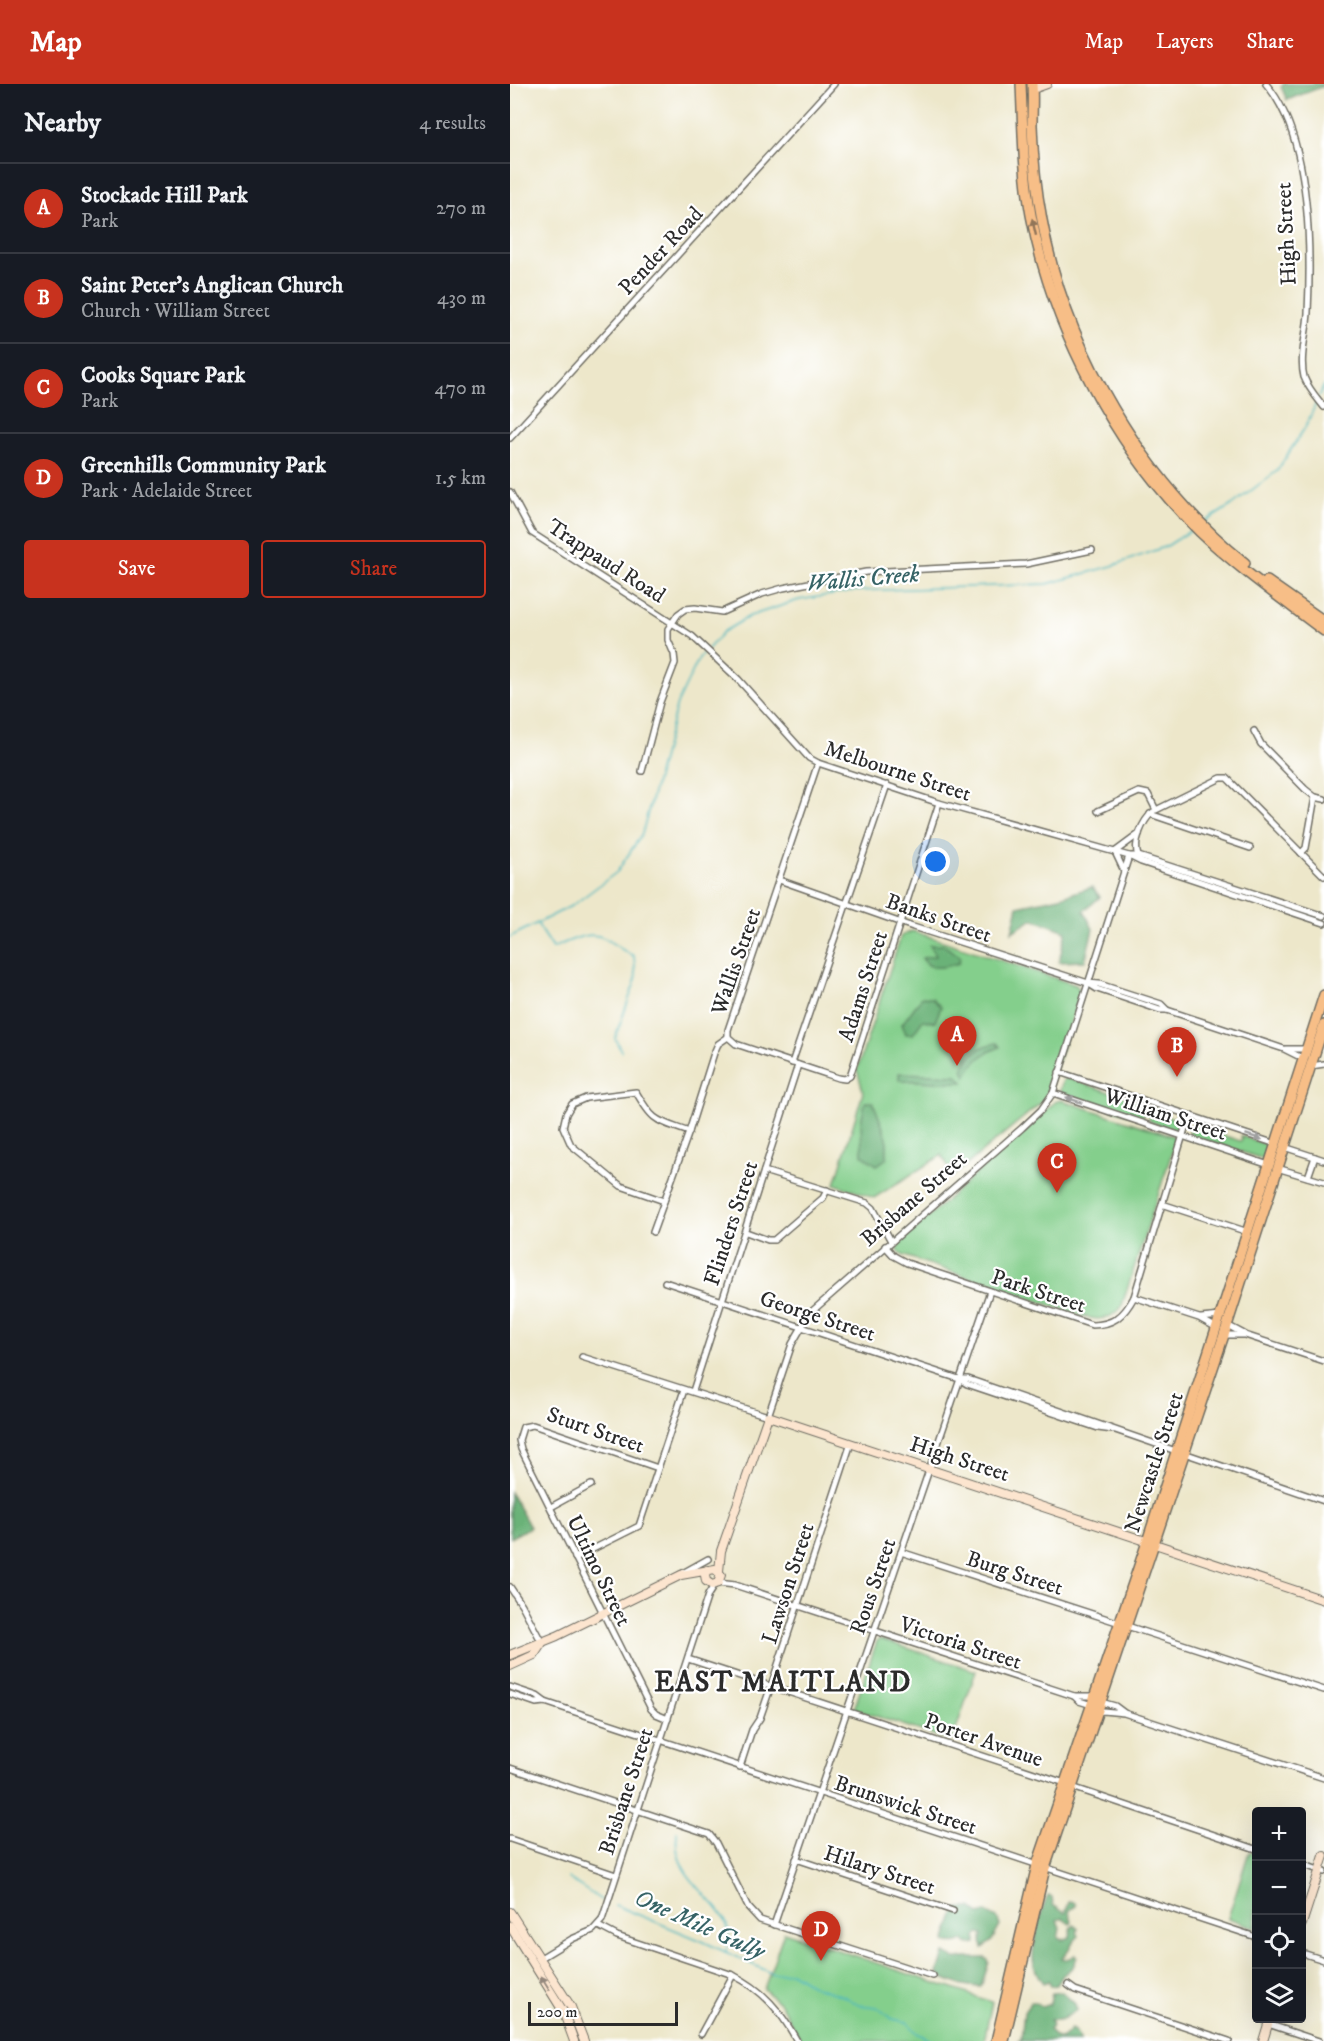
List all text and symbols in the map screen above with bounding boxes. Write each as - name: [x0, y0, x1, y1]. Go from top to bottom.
- text: Map: [30, 25, 82, 60]
- text: Map: [1084, 29, 1123, 55]
- text: Layers: [1156, 29, 1214, 55]
- text: Share: [1247, 29, 1294, 55]
- text: Nearby: [24, 107, 101, 140]
- text: 4 results: [419, 111, 486, 136]
- text: Stockade Hill Park: [81, 182, 248, 209]
- street label: High Street: [1270, 182, 1303, 286]
- text: A: [37, 196, 50, 221]
- text: 270 m: [436, 196, 486, 221]
- street label: Pender Road: [613, 201, 709, 301]
- text: Park: [81, 209, 118, 234]
- one-way arrow: [1028, 218, 1038, 236]
- text: Saint Peter's Anglican Church: [81, 272, 343, 299]
- text: B: [37, 286, 50, 311]
- text: 430 m: [437, 286, 486, 311]
- text: Church · William Street: [81, 299, 270, 324]
- text: Cooks Square Park: [81, 362, 245, 389]
- text: C: [37, 376, 50, 401]
- text: 470 m: [435, 376, 486, 401]
- text: Park: [81, 389, 118, 414]
- text: Greenhills Community Park: [81, 452, 326, 479]
- text: D: [36, 466, 51, 491]
- text: 1.5 km: [435, 466, 486, 491]
- text: Park · Adelaide Street: [81, 479, 252, 504]
- street label: Trappaud Road: [542, 513, 670, 609]
- button: Save: [24, 540, 249, 598]
- button: Share: [261, 540, 486, 598]
- water label: Wallis Creek: [805, 559, 921, 599]
- street label: Melbourne Street: [821, 735, 974, 808]
- your location: [921, 847, 950, 876]
- street label: Banks Street: [882, 888, 995, 949]
- street label: Wallis Street: [705, 905, 767, 1019]
- street label: Adams Street: [833, 928, 894, 1045]
- pin: A: [938, 1016, 976, 1066]
- pin: B: [1158, 1028, 1196, 1077]
- street label: William Street: [1100, 1082, 1230, 1147]
- one-way arrow: [1065, 1095, 1083, 1104]
- one-way arrow: [1245, 1132, 1263, 1142]
- pin: C: [1038, 1144, 1076, 1193]
- street label: Brisbane Street: [855, 1146, 973, 1253]
- street label: Flinders Street: [699, 1158, 764, 1289]
- street label: Park Street: [988, 1263, 1089, 1319]
- street label: George Street: [756, 1285, 879, 1348]
- street label: Newcastle Street: [1119, 1389, 1190, 1536]
- street label: Sturt Street: [543, 1401, 648, 1460]
- street label: High Street: [906, 1431, 1013, 1488]
- street label: Ultimo Street: [560, 1511, 637, 1631]
- street label: Lawson Street: [756, 1520, 821, 1647]
- street label: Rous Street: [844, 1535, 902, 1638]
- street label: Burg Street: [963, 1545, 1066, 1602]
- street label: Victoria Street: [895, 1611, 1025, 1676]
- district label: EAST MAITLAND: [654, 1665, 912, 1700]
- street label: Porter Avenue: [921, 1708, 1046, 1773]
- street label: Brisbane Street: [593, 1725, 660, 1858]
- street label: Brunswick Street: [831, 1770, 980, 1841]
- map controls: [1252, 1807, 1306, 2023]
- button: +: [1252, 1807, 1306, 1861]
- street label: Hilary Street: [820, 1840, 939, 1901]
- button: −: [1252, 1861, 1306, 1915]
- water label: One Mile Gully: [630, 1883, 771, 1968]
- pin: D: [802, 1912, 840, 1961]
- button: locate: [1252, 1915, 1306, 1969]
- button: layers: [1252, 1969, 1306, 2023]
- one-way arrow: [540, 1974, 551, 1991]
- scale bar: [528, 1999, 678, 2026]
- text: 200 m: [537, 2002, 578, 2022]

